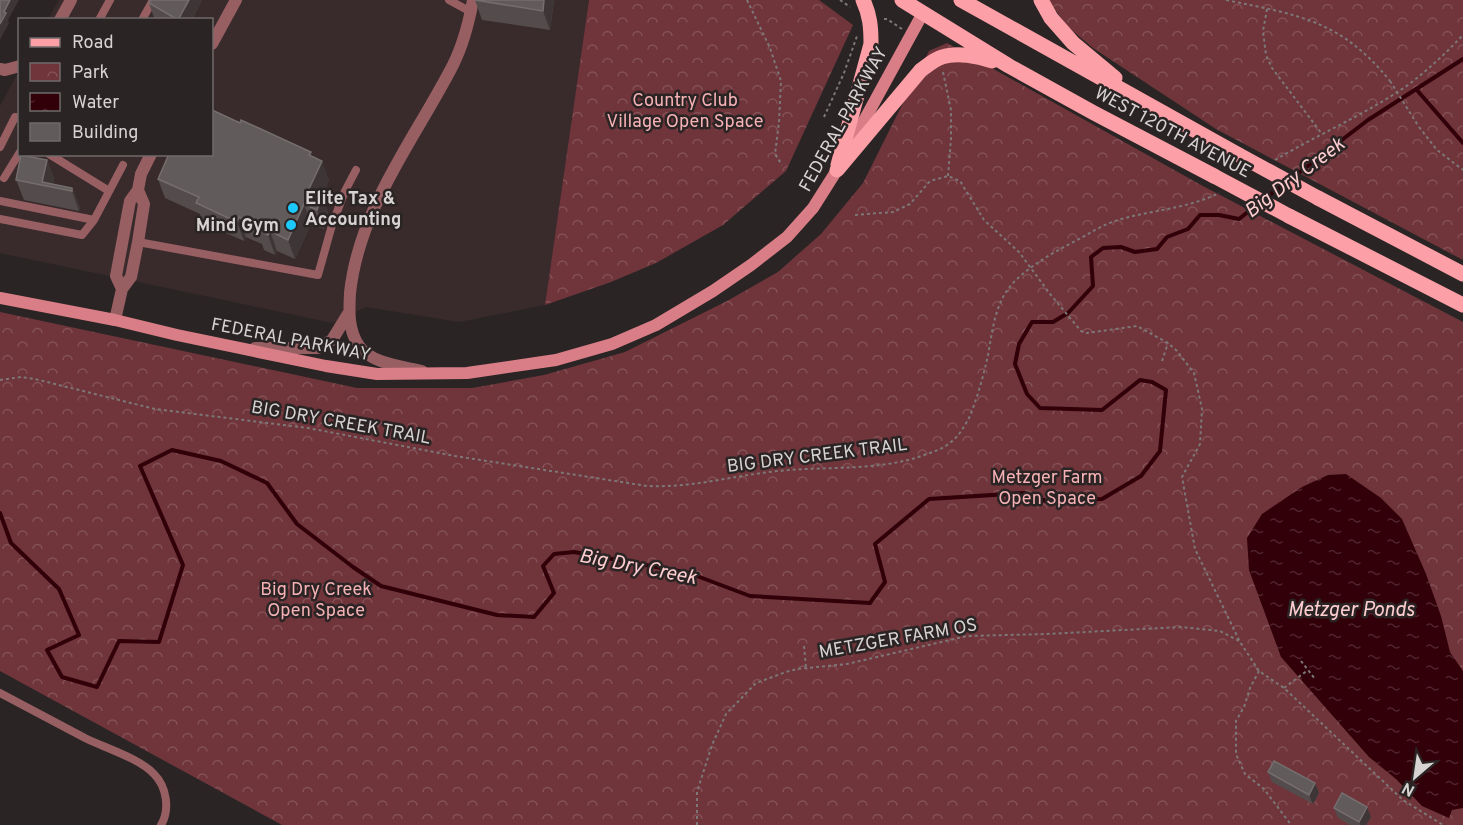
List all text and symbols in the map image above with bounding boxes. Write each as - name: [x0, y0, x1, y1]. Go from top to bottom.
- legend: [18, 18, 213, 156]
- text: Road: [72, 32, 114, 55]
- street label: FEDERAL PARKWAY: [795, 43, 894, 196]
- text: Park: [72, 62, 109, 85]
- street label: WEST 120TH AVENUE: [1090, 82, 1254, 184]
- park label: Country Club Village Open Space: [606, 90, 764, 134]
- text: Water: [72, 92, 119, 115]
- text: Building: [72, 122, 138, 145]
- water label: Big Dry Creek: [1240, 132, 1351, 225]
- place label: Elite Tax & Accounting: [305, 188, 401, 232]
- marker: Elite Tax & Accounting: [286, 201, 300, 215]
- place label: Mind Gym: [196, 215, 279, 238]
- marker: Mind Gym: [284, 218, 298, 232]
- street label: FEDERAL PARKWAY: [209, 314, 373, 367]
- street label: BIG DRY CREEK TRAIL: [249, 396, 432, 451]
- street label: BIG DRY CREEK TRAIL: [726, 434, 909, 479]
- park label: Metzger Farm Open Space: [991, 467, 1103, 511]
- water label: Big Dry Creek: [577, 544, 699, 592]
- park label: Big Dry Creek Open Space: [260, 579, 372, 623]
- water label: Metzger Ponds: [1287, 598, 1416, 624]
- street label: METZGER FARM OS: [817, 614, 979, 665]
- north arrow: [1385, 747, 1445, 807]
- text: N: [1399, 777, 1419, 800]

